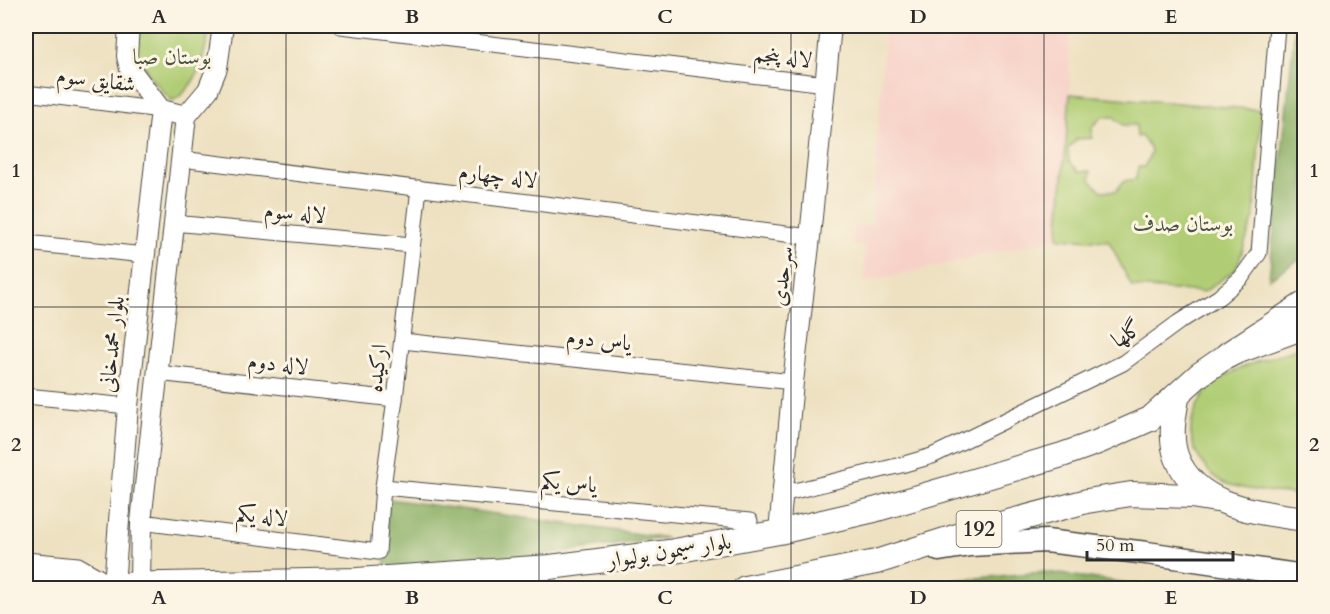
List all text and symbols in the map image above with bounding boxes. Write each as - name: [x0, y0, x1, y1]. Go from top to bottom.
- text: A: [151, 3, 167, 30]
- text: B: [405, 3, 419, 30]
- text: C: [657, 3, 673, 30]
- text: D: [909, 3, 927, 30]
- text: E: [1165, 3, 1177, 30]
- street label: لاله پنجم: [751, 39, 814, 80]
- park label: بوستان صبا: [133, 42, 211, 72]
- street label: شقایق سوم: [54, 60, 137, 104]
- street label: لاله چهارم: [456, 156, 539, 200]
- text: 1: [11, 157, 21, 184]
- text: 1: [1309, 157, 1319, 184]
- street label: لاله سوم: [262, 195, 327, 235]
- park label: بوستان صدف: [1133, 209, 1233, 239]
- street label: سرحدی: [763, 244, 801, 308]
- street label: بلوار محمدخانی: [92, 294, 132, 394]
- street label: گلها: [1105, 313, 1148, 355]
- street label: یاس دوم: [564, 322, 635, 363]
- street label: ارکیده: [360, 342, 394, 394]
- street label: لاله دوم: [246, 346, 310, 386]
- text: 2: [11, 431, 21, 458]
- text: 2: [1309, 431, 1319, 458]
- street label: یاس یکم: [539, 466, 600, 506]
- street label: لاله یکم: [234, 498, 289, 539]
- road number: 192: [956, 511, 1002, 547]
- scale bar: [1087, 524, 1232, 562]
- street label: بلوار سیمون بولیوار: [603, 526, 734, 576]
- text: 50 m: [1096, 533, 1135, 558]
- text: A: [151, 584, 167, 611]
- text: B: [405, 584, 419, 611]
- text: C: [657, 584, 673, 611]
- text: D: [909, 584, 927, 611]
- text: E: [1165, 584, 1177, 611]

